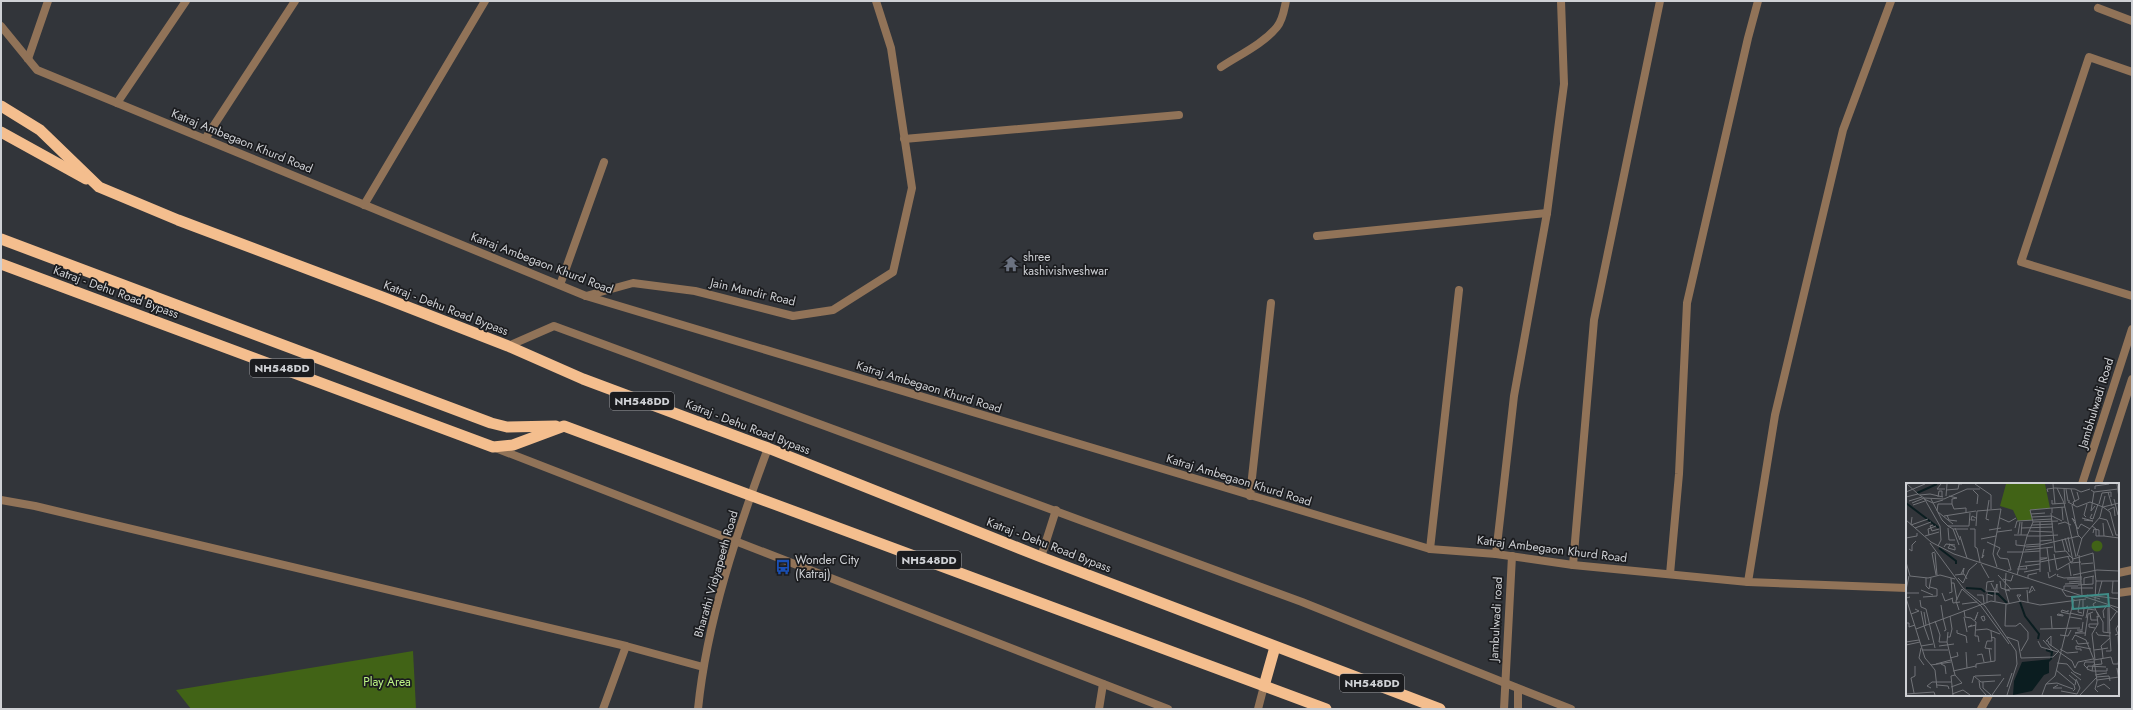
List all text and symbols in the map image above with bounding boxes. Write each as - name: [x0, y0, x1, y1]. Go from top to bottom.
- street label: Katraj Ambegaon Khurd Road: [169, 104, 315, 178]
- street label: Katraj Ambegaon Khurd Road: [468, 228, 616, 298]
- place label: shree kashivishveshwar: [1023, 248, 1109, 280]
- temple icon: shree kashivishveshwar: [1002, 255, 1020, 273]
- street label: Katraj - Dehu Road Bypass: [51, 261, 181, 323]
- street label: Jain Mandir Road: [707, 273, 797, 311]
- street label: Katraj - Dehu Road Bypass: [381, 276, 511, 340]
- street label: Katraj Ambegaon Khurd Road: [854, 356, 1004, 418]
- street label: Jambhulwadi Road: [2073, 356, 2118, 452]
- road number: NH548DD: [250, 359, 314, 377]
- road number: NH548DD: [610, 392, 674, 410]
- street label: Katraj - Dehu Road Bypass: [683, 395, 813, 459]
- street label: Katraj Ambegaon Khurd Road: [1164, 449, 1314, 511]
- inset map: [1906, 483, 2119, 696]
- street label: Bharathi Vidyapeeth Road: [689, 508, 743, 640]
- street label: Katraj - Dehu Road Bypass: [984, 513, 1114, 577]
- street label: Katraj Ambegaon Khurd Road: [1476, 531, 1628, 567]
- place label: Wonder City (Katraj): [795, 551, 860, 583]
- road number: NH548DD: [897, 551, 961, 569]
- bus stop icon: Wonder City (Katraj): [774, 558, 792, 576]
- street label: Jambulwadi road: [1485, 576, 1507, 664]
- park label: Play Area: [363, 673, 411, 691]
- road number: NH548DD: [1340, 674, 1404, 692]

